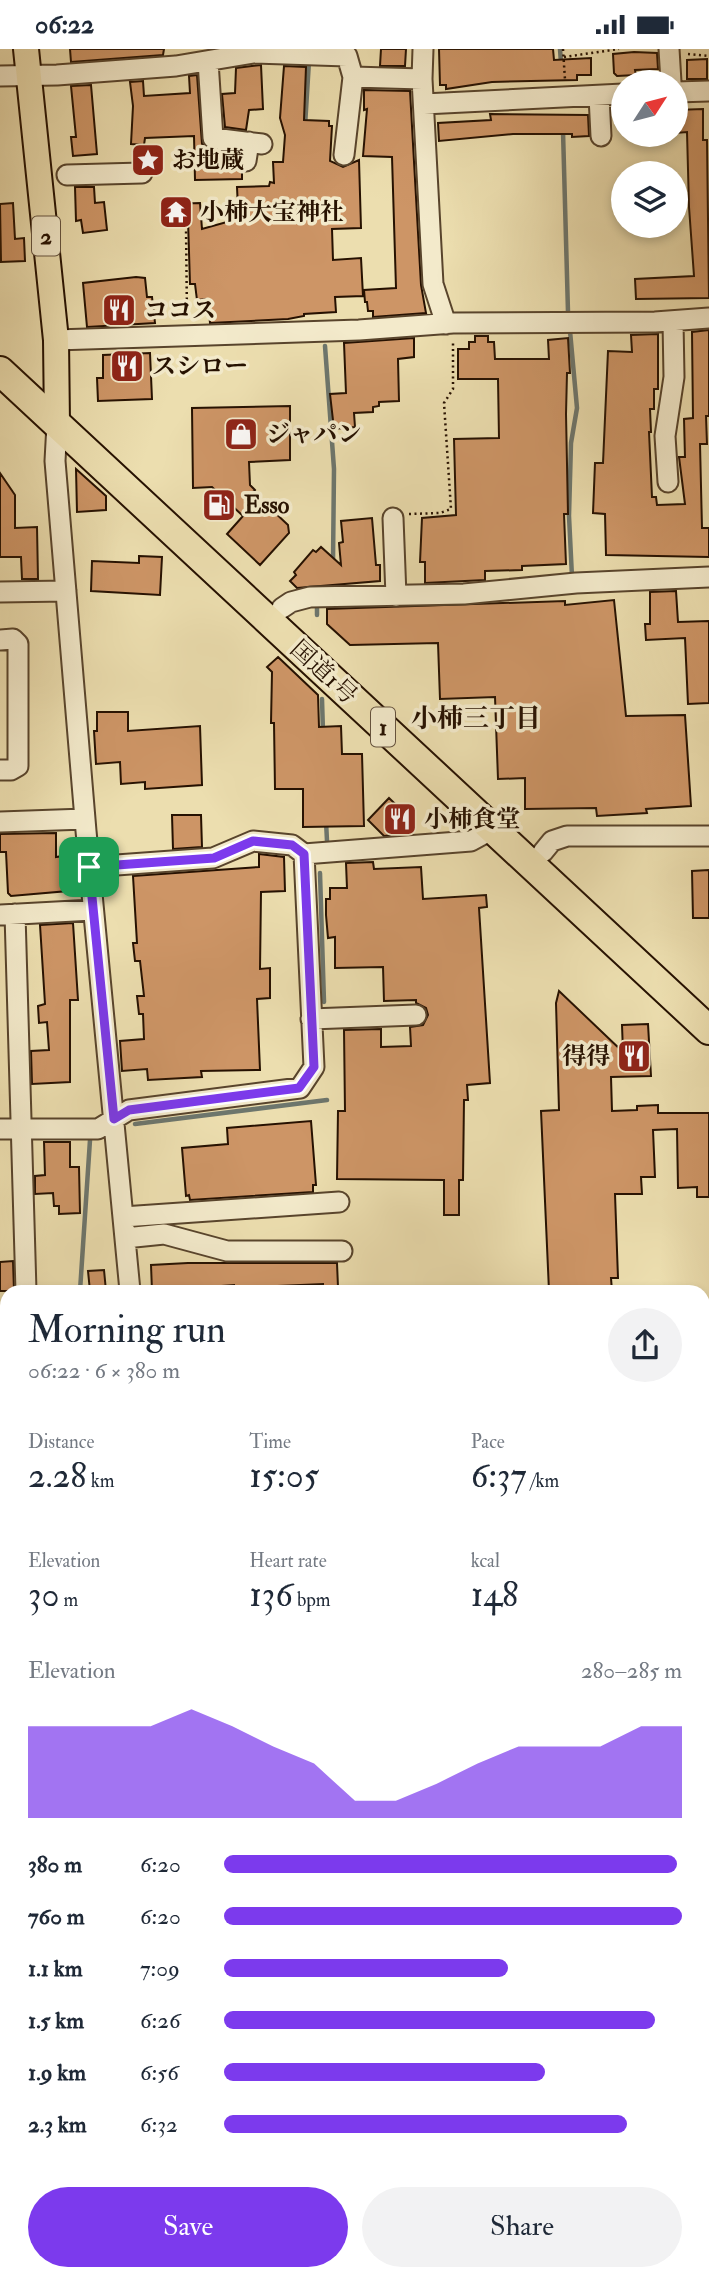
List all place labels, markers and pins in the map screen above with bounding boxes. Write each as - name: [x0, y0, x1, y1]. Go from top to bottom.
- place icon: お地蔵: [129, 141, 167, 179]
- place label: お地蔵: [172, 145, 244, 176]
- temple icon: 小柿大宝神社: [157, 193, 195, 231]
- place label: 小柿大宝神社: [200, 197, 344, 228]
- restaurant icon: ココス: [100, 291, 138, 329]
- place label: ココス: [144, 295, 216, 326]
- restaurant icon: スシロー: [108, 347, 146, 385]
- place label: スシロー: [152, 351, 248, 382]
- shop icon: ジャパン: [222, 415, 260, 453]
- place label: ジャパン: [266, 419, 362, 450]
- fuel station icon: Esso: [200, 486, 238, 524]
- place label: Esso: [244, 490, 290, 521]
- restaurant icon: 小柿食堂: [381, 800, 419, 838]
- place label: 小柿食堂: [424, 804, 520, 835]
- pin: [59, 837, 119, 897]
- restaurant icon: 得得: [615, 1037, 653, 1075]
- place label: 得得: [562, 1041, 610, 1072]

